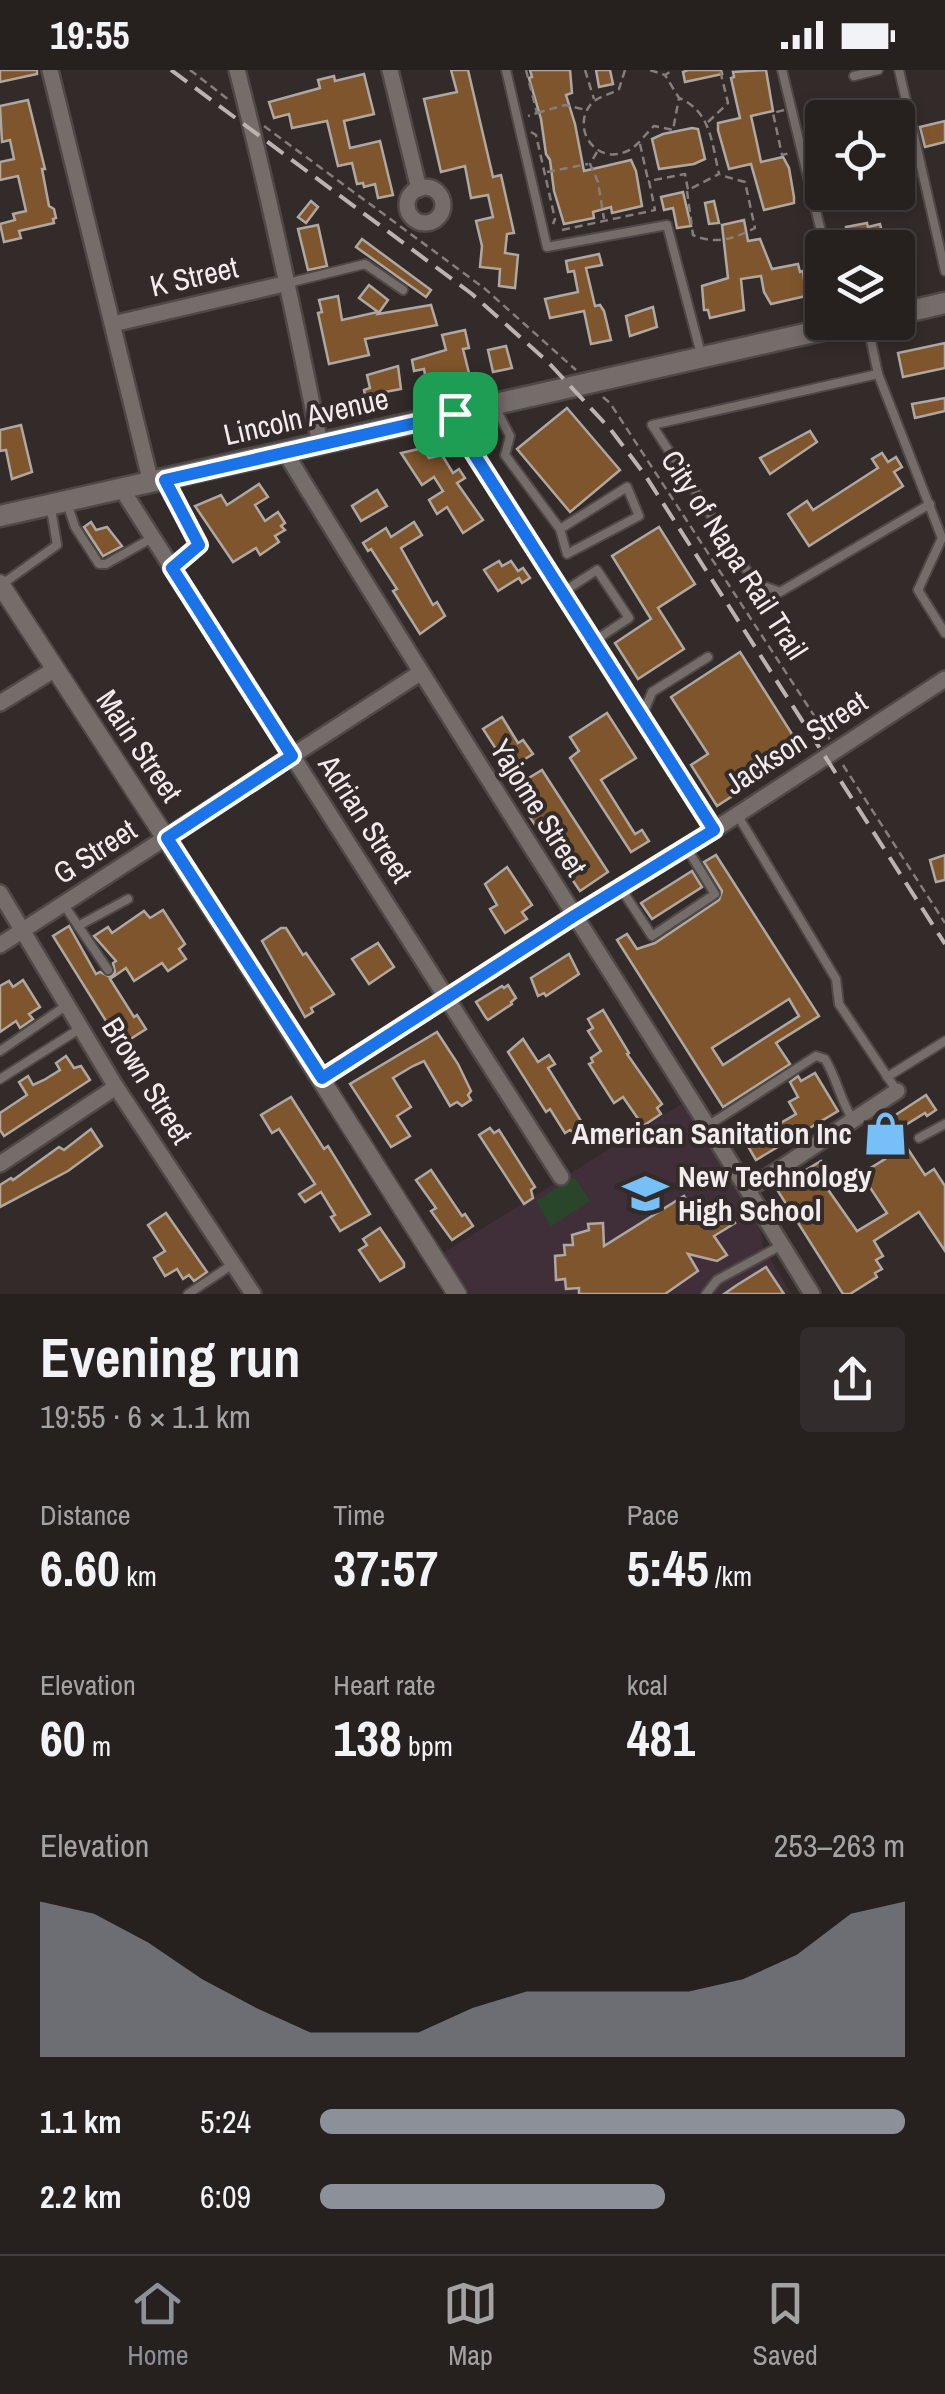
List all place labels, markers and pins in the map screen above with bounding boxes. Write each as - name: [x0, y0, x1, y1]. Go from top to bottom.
- pin: [413, 372, 498, 457]
- shop icon: American Sanitation Inc: [861, 1110, 909, 1158]
- place label: American Sanitation Inc: [572, 1113, 852, 1153]
- place label: New Technology High School: [678, 1156, 872, 1230]
- school or university icon: New Technology High School: [621, 1170, 669, 1218]

